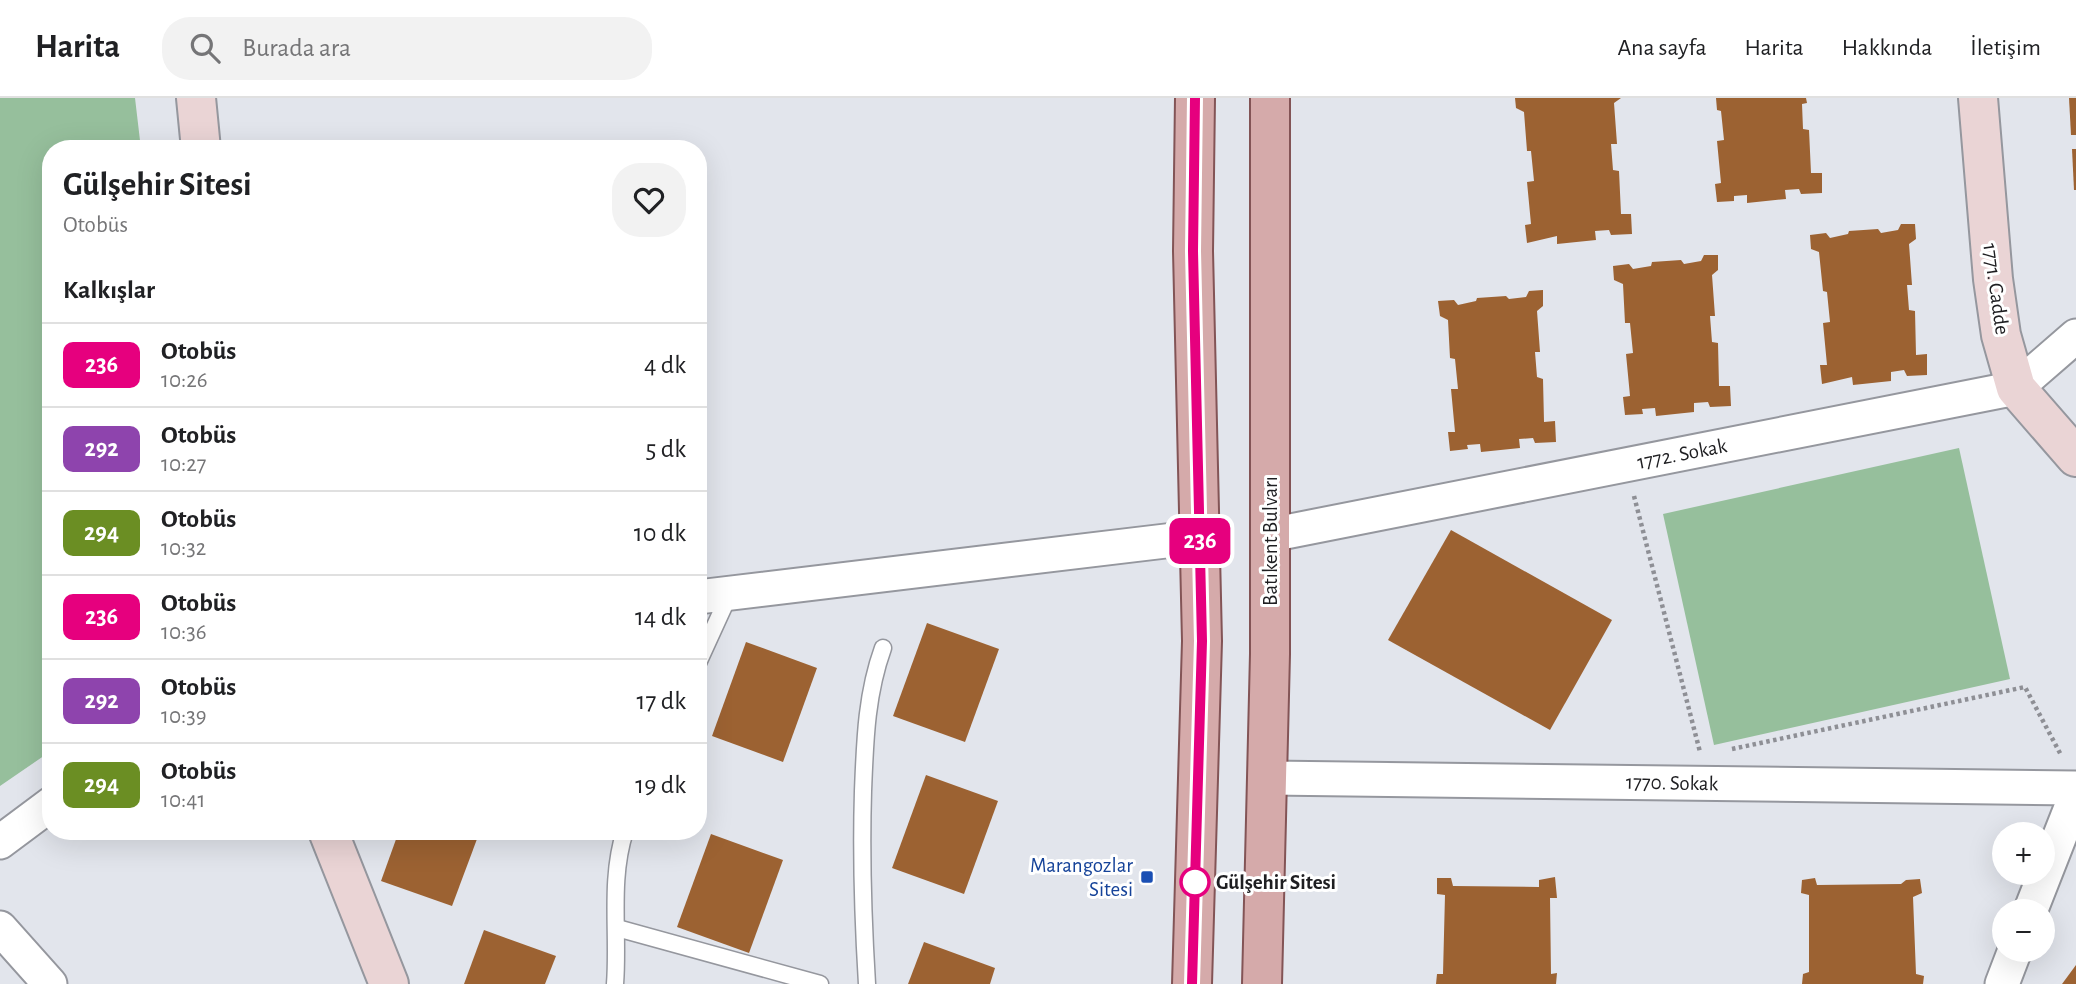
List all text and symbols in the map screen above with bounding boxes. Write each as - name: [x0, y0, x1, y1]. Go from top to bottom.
- search box: [162, 17, 652, 80]
- icon: search: [186, 29, 224, 67]
- text: Harita: [35, 31, 120, 64]
- text: Burada ara: [242, 35, 351, 61]
- text: Ana sayfa: [1617, 36, 1707, 60]
- text: Harita: [1745, 36, 1804, 60]
- text: Hakkında: [1842, 36, 1932, 60]
- text: İletişim: [1970, 36, 2041, 60]
- button: heart: [612, 163, 686, 237]
- text: Gülşehir Sitesi: [63, 169, 252, 202]
- text: Otobüs: [63, 214, 128, 237]
- street label: 1771. Cadde: [1979, 242, 2013, 336]
- text: Kalkışlar: [63, 277, 155, 303]
- text: Otobüs: [161, 338, 236, 364]
- text: 4 dk: [644, 352, 686, 378]
- text: 236: [85, 353, 118, 377]
- text: 10:26: [161, 369, 208, 392]
- text: Otobüs: [161, 422, 236, 448]
- street label: 1772. Sokak: [1635, 435, 1729, 473]
- text: 5 dk: [646, 436, 686, 462]
- text: 292: [84, 437, 119, 461]
- text: 10:27: [161, 453, 206, 476]
- street label: Batıkent Bulvarı: [1260, 476, 1281, 606]
- text: Otobüs: [161, 506, 236, 532]
- line badge: 236: [1160, 518, 1240, 564]
- text: 10 dk: [634, 520, 686, 546]
- text: 294: [84, 521, 119, 545]
- text: 236: [1183, 529, 1217, 553]
- text: 10:32: [161, 537, 206, 560]
- text: Otobüs: [161, 590, 236, 616]
- text: 14 dk: [635, 604, 686, 630]
- text: 236: [85, 605, 118, 629]
- text: 10:36: [161, 621, 207, 644]
- text: Otobüs: [161, 674, 236, 700]
- text: 17 dk: [637, 688, 686, 714]
- text: 292: [84, 689, 119, 713]
- text: 10:39: [161, 705, 207, 728]
- text: Otobüs: [161, 758, 236, 784]
- text: 19 dk: [635, 772, 686, 798]
- street label: 1770. Sokak: [1626, 772, 1719, 794]
- text: 294: [84, 773, 119, 797]
- text: 10:41: [161, 789, 205, 812]
- map controls: [1992, 822, 2055, 962]
- button: +: [1992, 822, 2055, 885]
- place label: Marangozlar Sitesi: [1030, 855, 1133, 900]
- marker: Gülşehir Sitesi: [1180, 867, 1210, 897]
- marker: Marangozlar Sitesi: [1139, 869, 1155, 885]
- place label: Gülşehir Sitesi: [1216, 872, 1336, 893]
- button: −: [1992, 899, 2055, 962]

